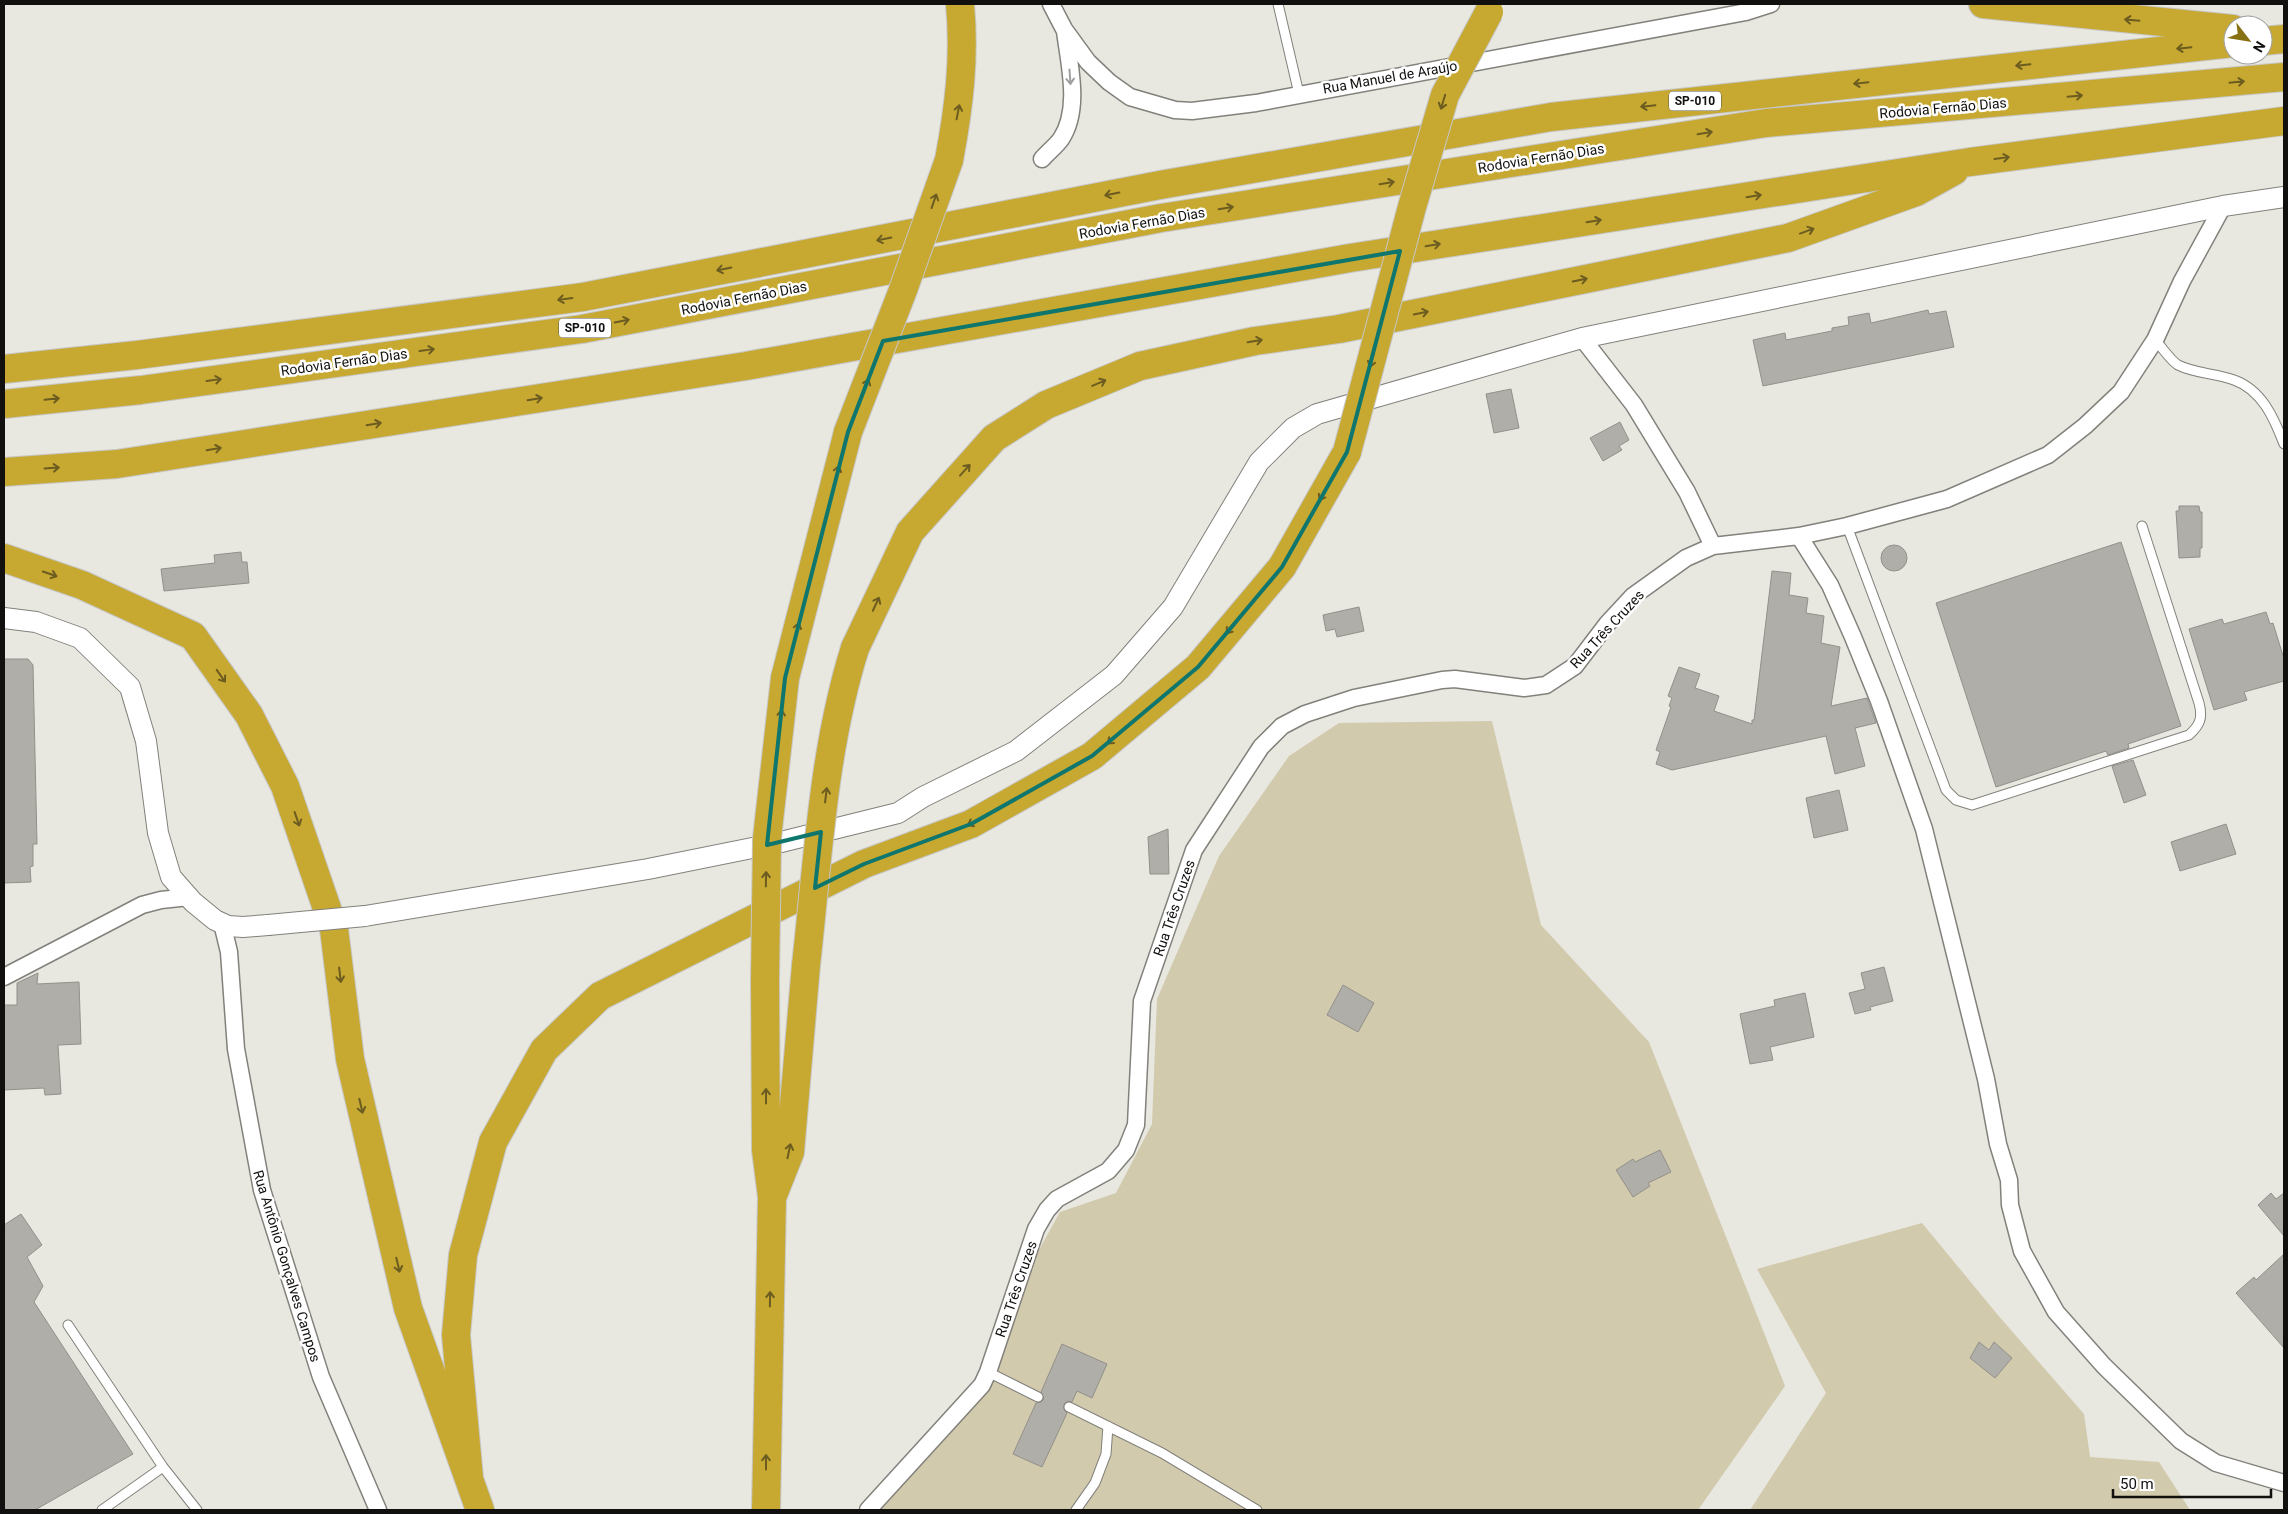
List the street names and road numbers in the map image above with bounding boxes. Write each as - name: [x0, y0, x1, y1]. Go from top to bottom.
- street label: Rua Manuel de Araújo: [1322, 57, 1458, 97]
- road number: SP-010: [1669, 92, 1721, 110]
- street label: Rodovia Fernão Dias: [1879, 94, 2007, 122]
- street label: Rodovia Fernão Dias: [1477, 140, 1605, 176]
- street label: Rodovia Fernão Dias: [1078, 204, 1206, 242]
- street label: Rodovia Fernão Dias: [680, 278, 808, 318]
- road number: SP-010: [559, 318, 611, 338]
- street label: Rodovia Fernão Dias: [280, 345, 408, 379]
- street label: Rua Três Cruzes: [1567, 587, 1647, 671]
- street label: Rua Três Cruzes: [1150, 858, 1198, 958]
- street label: Rua Antônio Gonçalves Campos: [250, 1168, 324, 1364]
- street label: Rua Três Cruzes: [992, 1239, 1040, 1339]

